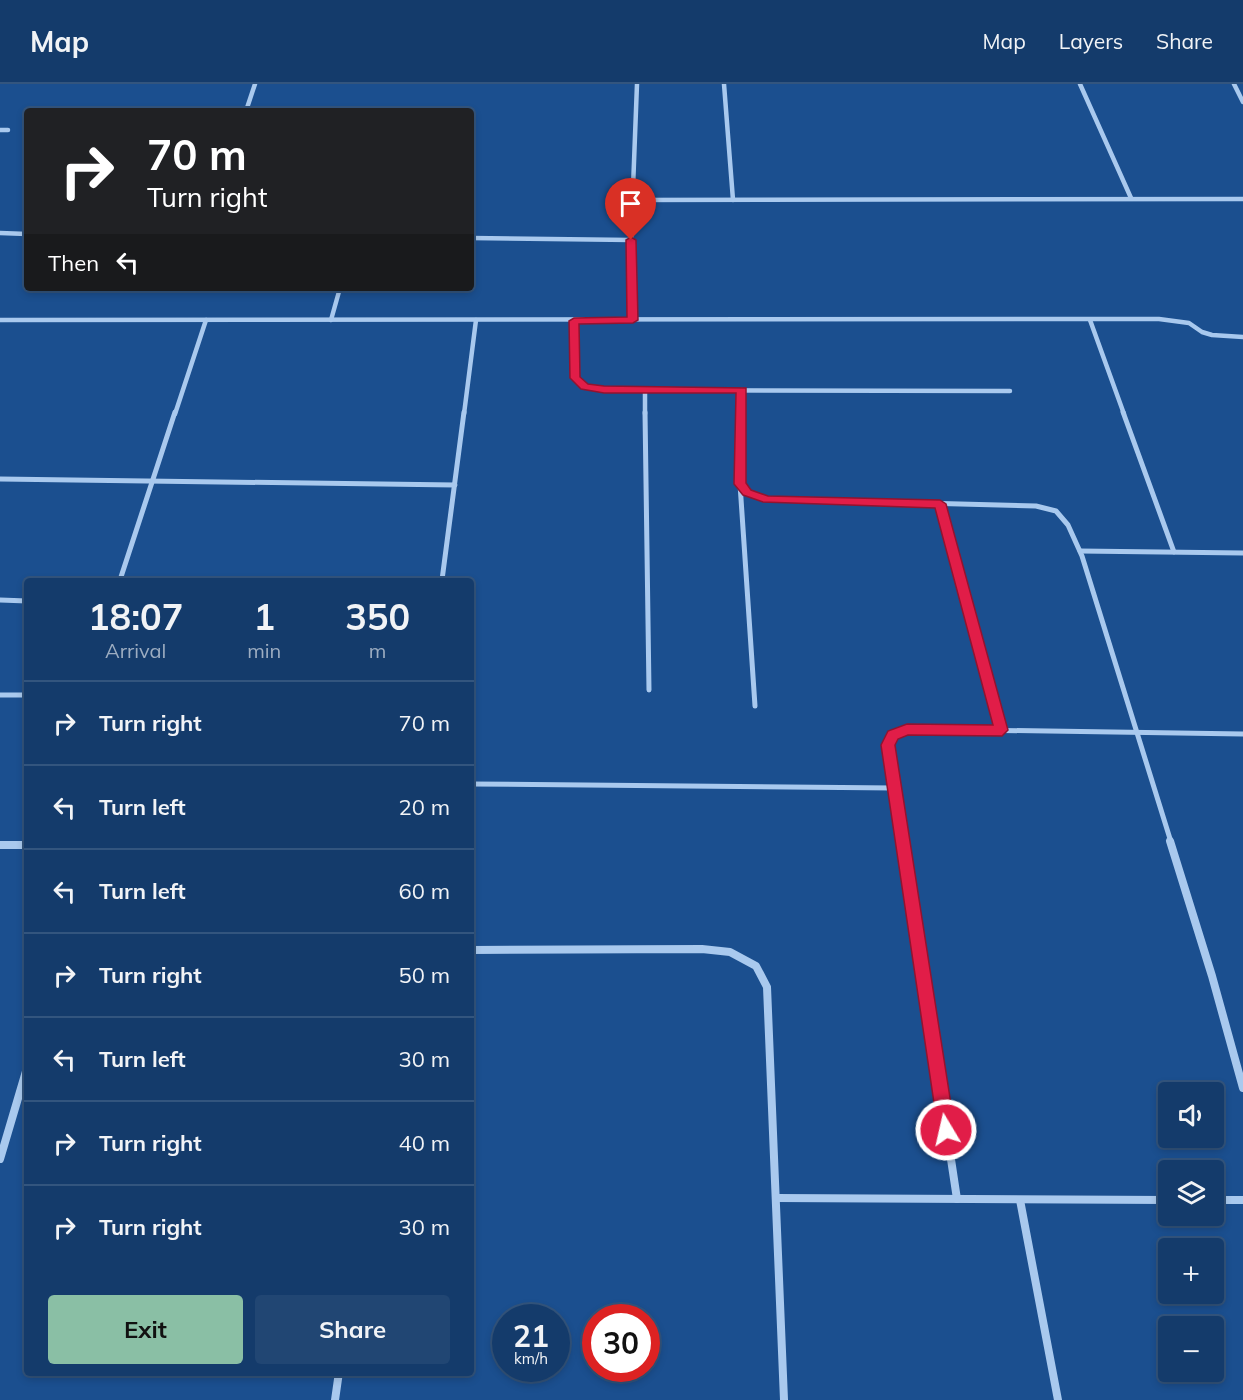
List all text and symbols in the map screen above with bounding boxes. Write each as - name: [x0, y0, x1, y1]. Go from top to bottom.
- text: Map: [30, 24, 89, 59]
- text: Map: [983, 28, 1026, 54]
- text: Layers: [1059, 28, 1123, 54]
- text: Share: [1156, 28, 1213, 54]
- text: 70 m: [147, 128, 247, 181]
- icon: right: [48, 132, 126, 210]
- pin: [605, 178, 656, 240]
- text: Turn right: [147, 180, 267, 214]
- icon: arrive: [614, 187, 647, 220]
- icon: left: [111, 246, 144, 279]
- text: Then: [48, 249, 99, 277]
- text: 18:07: [88, 594, 183, 639]
- text: 1: [253, 594, 275, 639]
- text: 350: [345, 594, 410, 639]
- text: Arrival: [105, 638, 166, 663]
- text: min: [247, 638, 281, 663]
- text: m: [369, 638, 386, 663]
- icon: right: [48, 707, 81, 740]
- text: Turn right: [99, 709, 202, 737]
- text: 70 m: [399, 709, 450, 737]
- icon: left: [48, 791, 81, 824]
- text: Turn left: [99, 793, 186, 821]
- text: 20 m: [399, 793, 450, 821]
- icon: left: [48, 875, 81, 908]
- text: Turn left: [99, 877, 186, 905]
- text: 60 m: [399, 877, 450, 905]
- icon: right: [48, 959, 81, 992]
- text: Turn right: [99, 961, 202, 989]
- text: 50 m: [399, 961, 450, 989]
- icon: left: [48, 1043, 81, 1076]
- text: Turn left: [99, 1045, 186, 1073]
- text: 30 m: [399, 1045, 450, 1073]
- map controls: [1158, 1082, 1224, 1382]
- button: sound: [1158, 1082, 1224, 1148]
- position arrow: [914, 1098, 978, 1162]
- icon: right: [48, 1127, 81, 1160]
- text: Turn right: [99, 1129, 202, 1157]
- text: 40 m: [399, 1129, 450, 1157]
- button: layers: [1158, 1160, 1224, 1226]
- icon: right: [48, 1211, 81, 1244]
- text: Turn right: [99, 1213, 202, 1241]
- text: 30 m: [399, 1213, 450, 1241]
- button: +: [1158, 1238, 1224, 1304]
- button: Exit: [48, 1295, 243, 1364]
- button: Share: [255, 1295, 450, 1364]
- speed limit sign: 30: [582, 1304, 660, 1382]
- button: −: [1158, 1316, 1224, 1382]
- text: 21: [513, 1317, 549, 1355]
- text: km/h: [514, 1349, 548, 1368]

